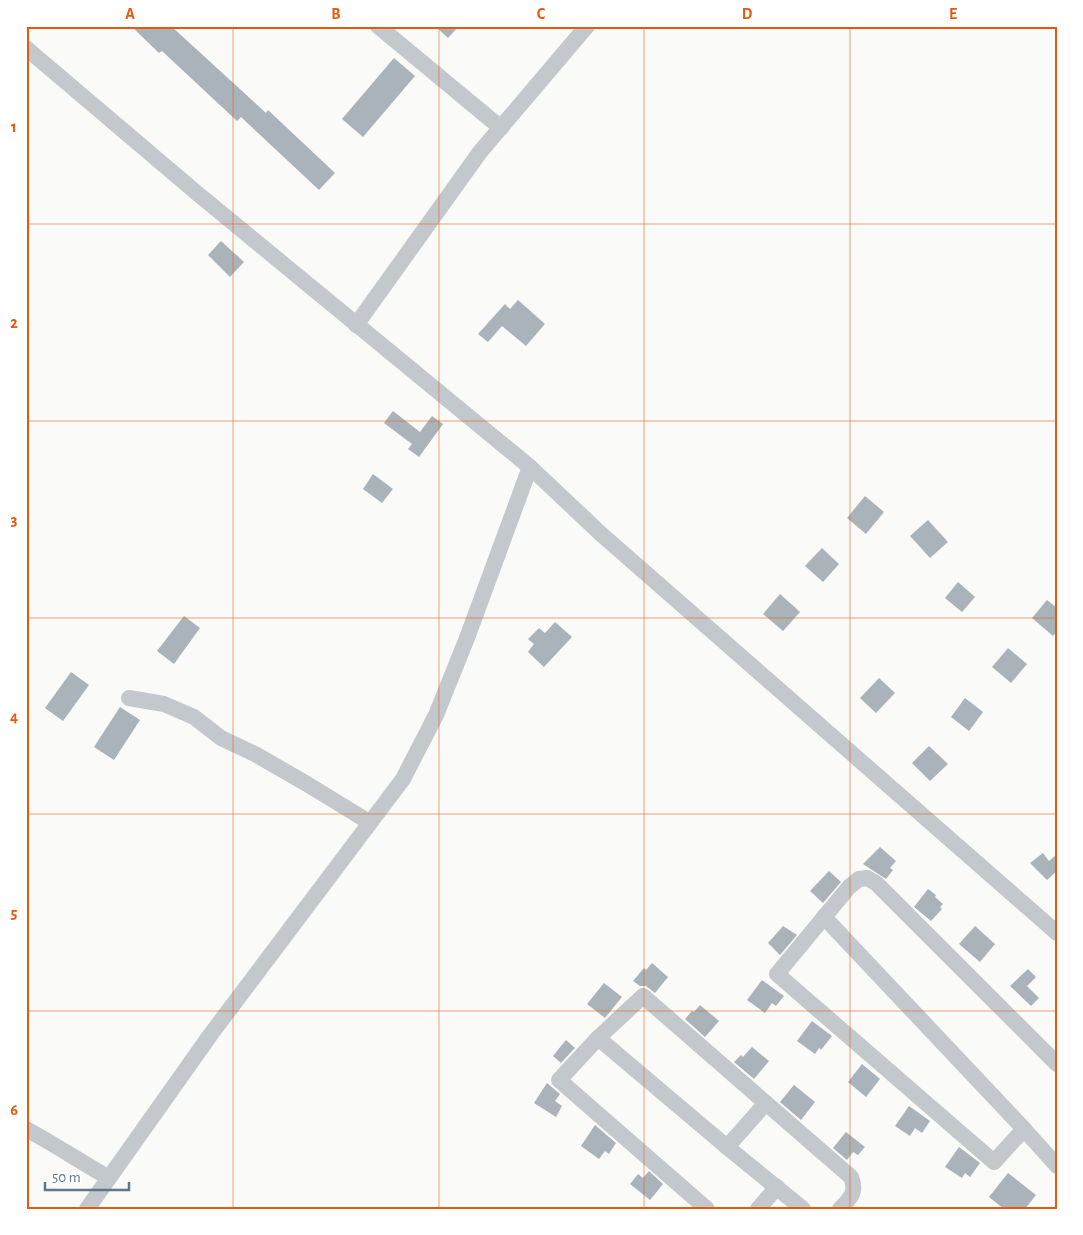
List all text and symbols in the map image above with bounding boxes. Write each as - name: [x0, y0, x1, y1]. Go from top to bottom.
- text: A: [125, 6, 135, 22]
- text: B: [331, 6, 341, 22]
- text: C: [537, 6, 546, 22]
- text: D: [742, 6, 753, 22]
- text: E: [949, 6, 957, 22]
- text: 1: [11, 119, 17, 135]
- text: 2: [10, 315, 18, 331]
- text: 3: [11, 512, 18, 528]
- text: 4: [10, 709, 18, 725]
- text: 5: [11, 905, 18, 921]
- text: 6: [10, 1102, 18, 1118]
- scale bar: [45, 1160, 129, 1192]
- text: 50 m: [52, 1170, 81, 1185]

